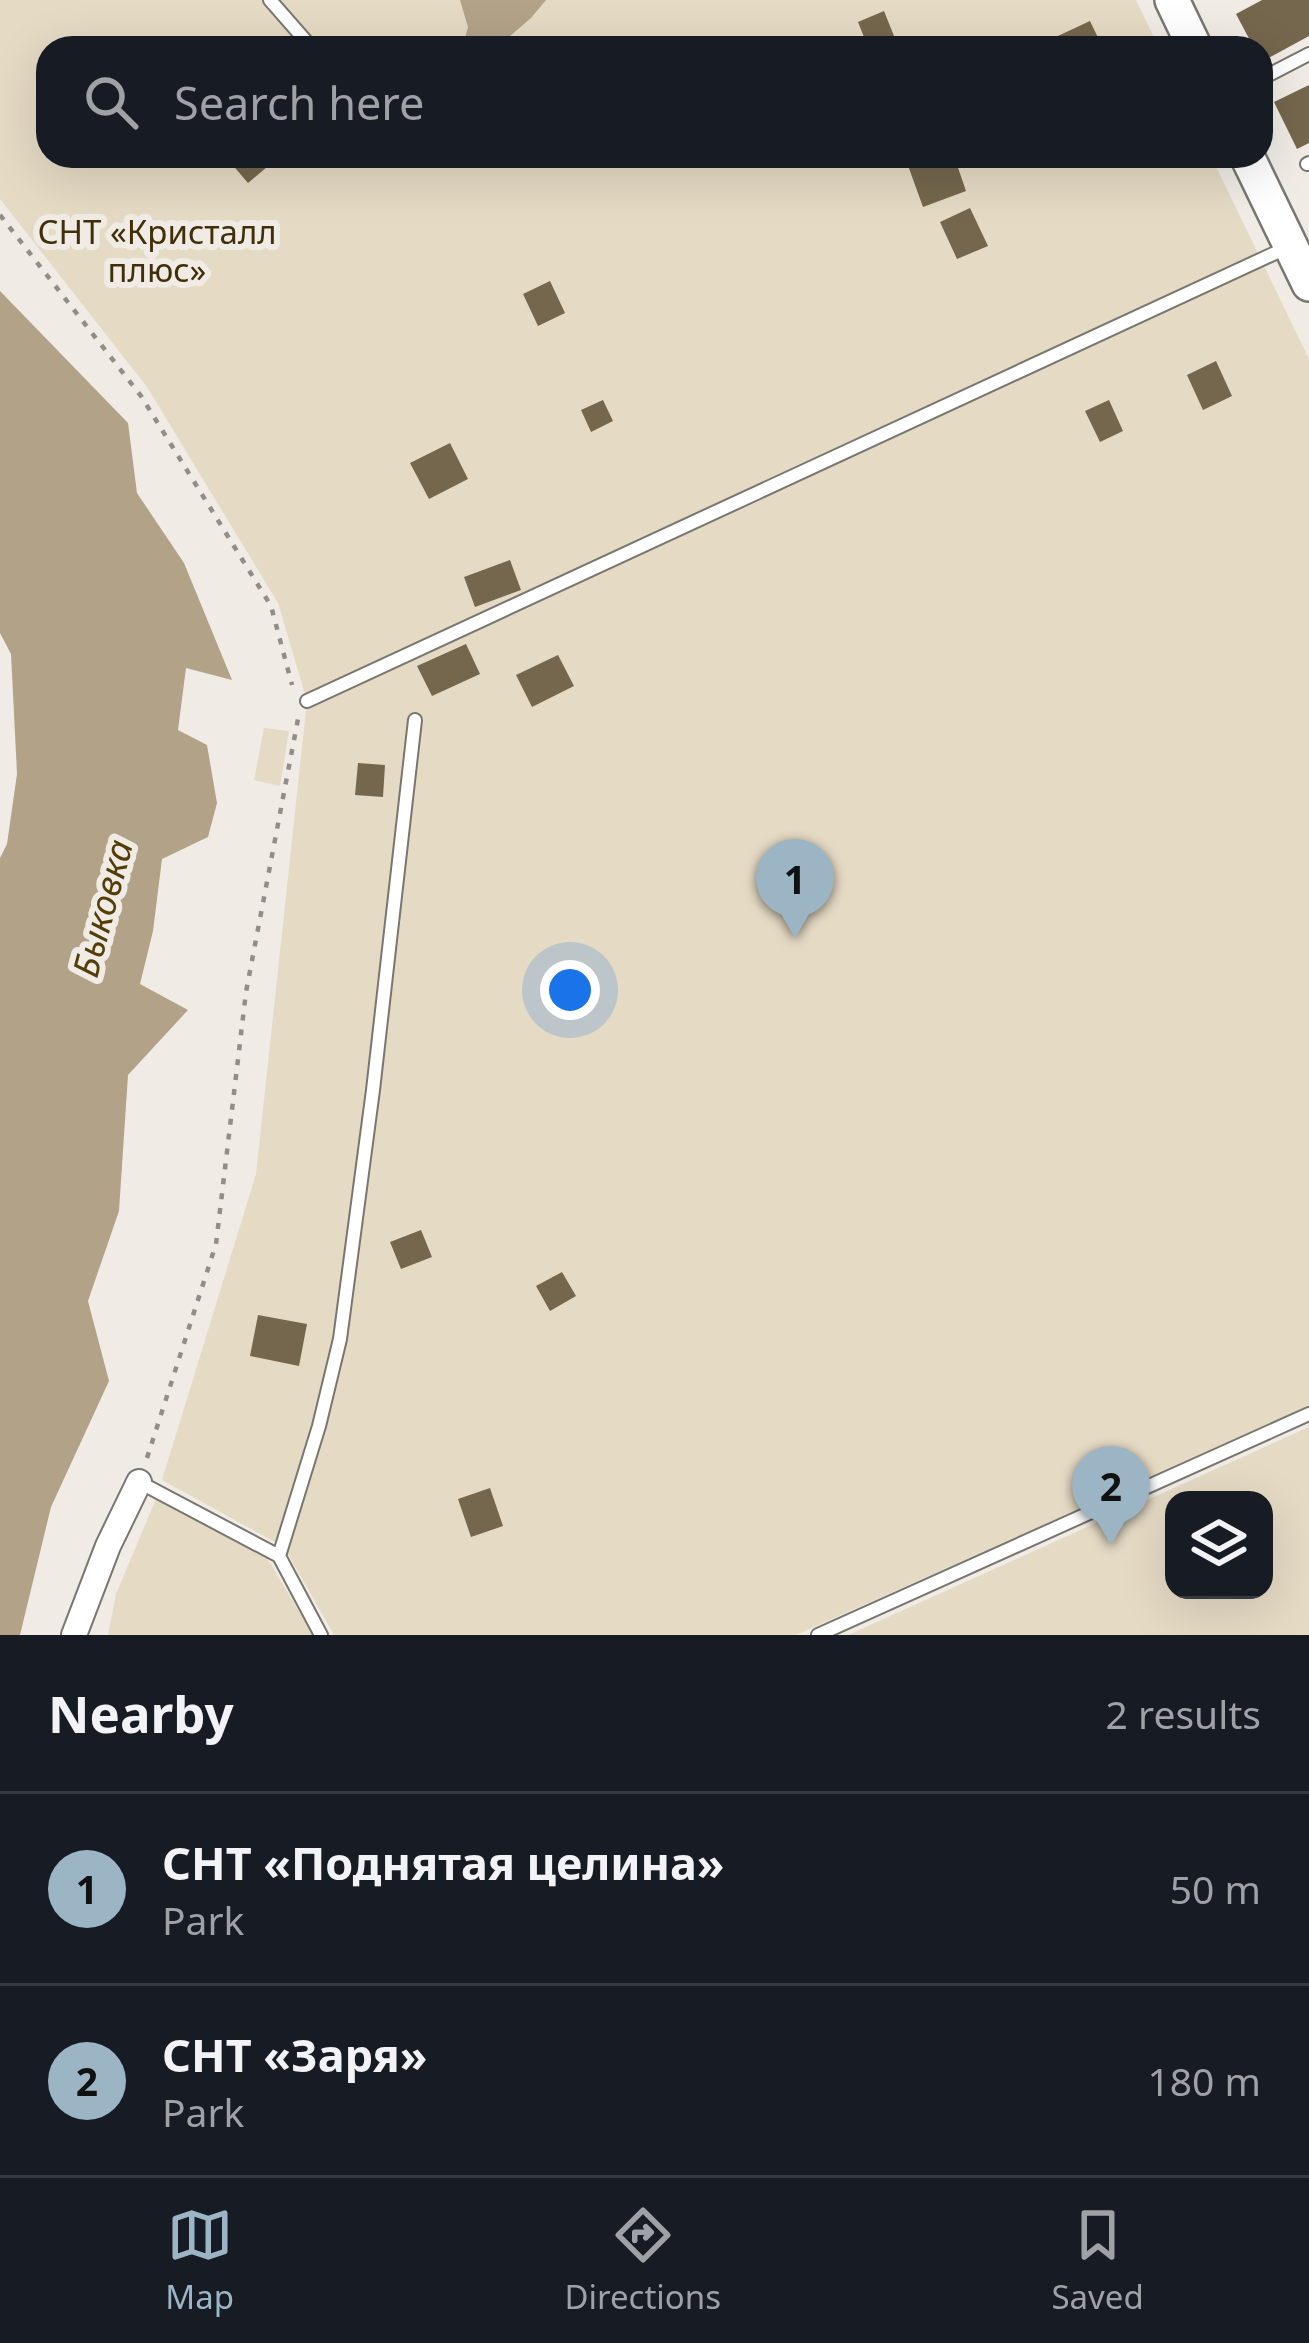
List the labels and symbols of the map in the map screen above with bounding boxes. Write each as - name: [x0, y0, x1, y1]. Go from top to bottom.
- park label: СНТ «Кристалл плюс»: [37, 209, 277, 292]
- water label: Быковка: [60, 834, 144, 982]
- pin: 1: [756, 839, 834, 938]
- your location: [540, 960, 600, 1020]
- pin: 2: [1072, 1446, 1150, 1545]

